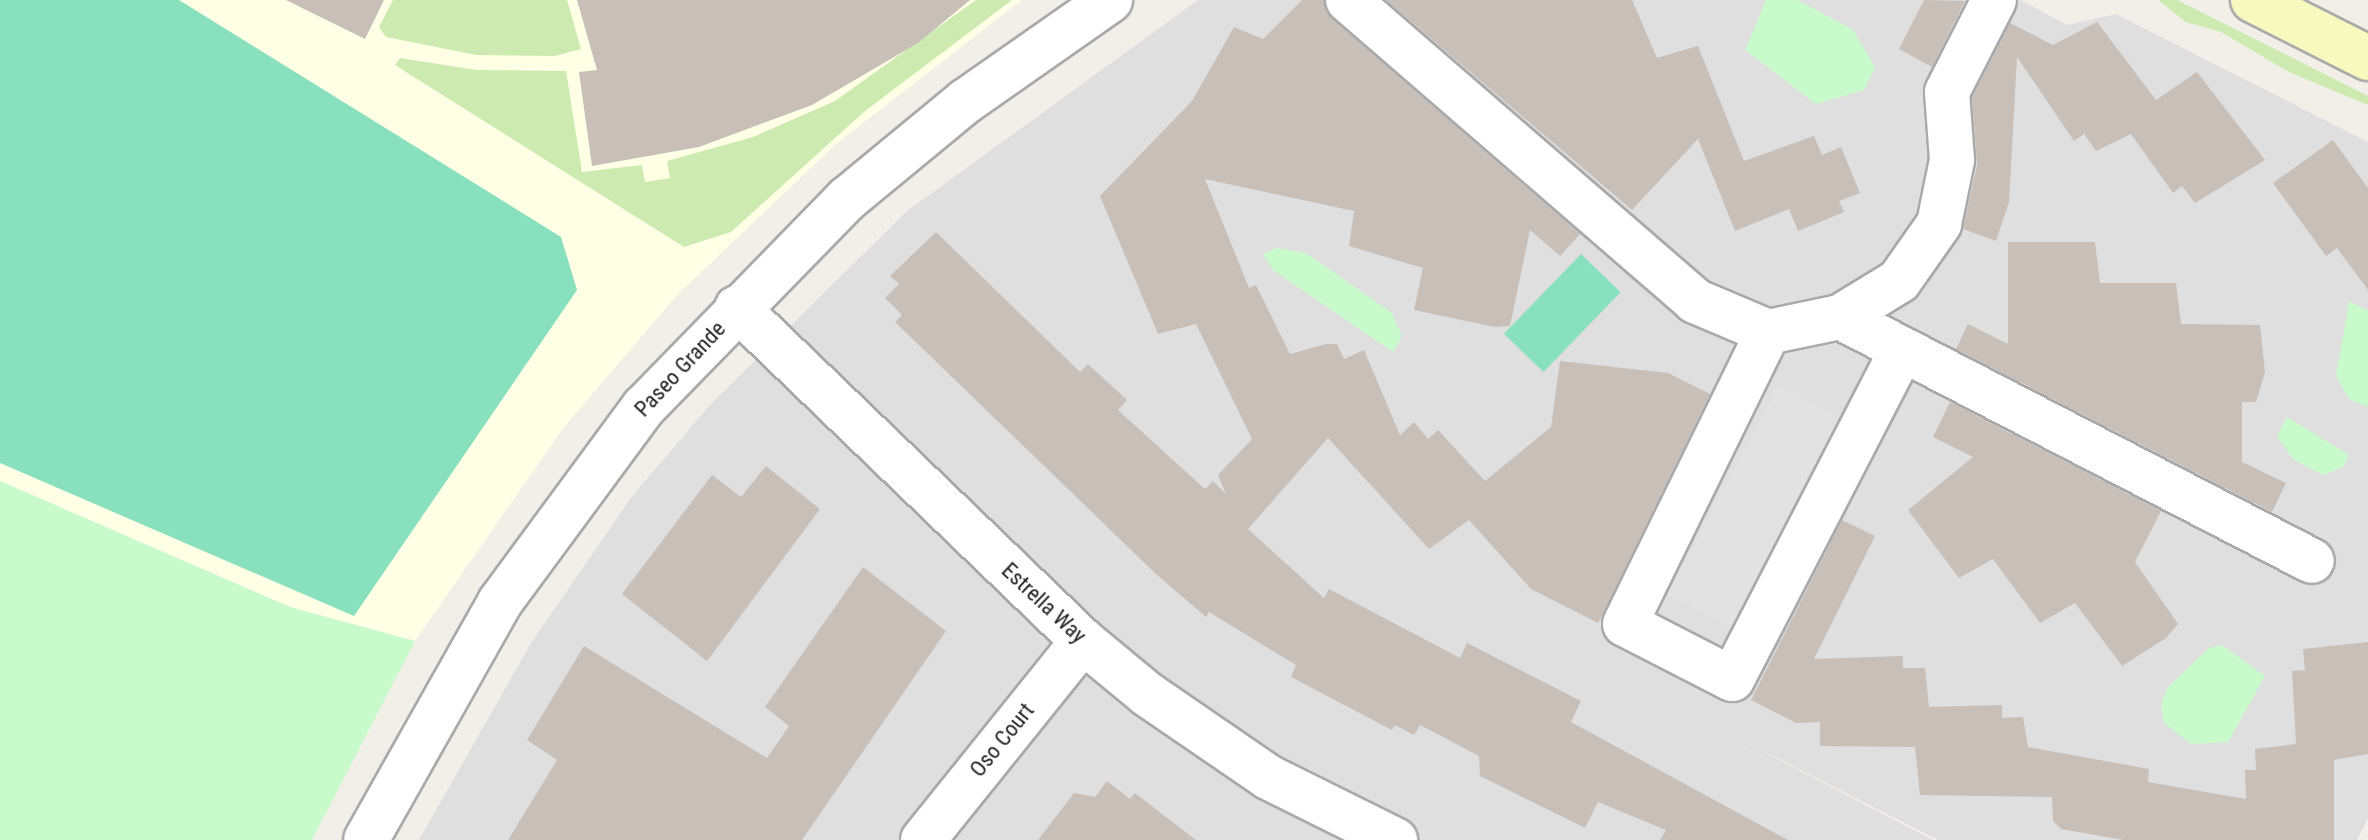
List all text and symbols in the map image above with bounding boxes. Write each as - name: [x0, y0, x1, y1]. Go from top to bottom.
- street label: Paseo Grande: [629, 316, 731, 422]
- street label: Estrella Way: [996, 557, 1092, 649]
- street label: Oso Court: [964, 698, 1040, 782]

